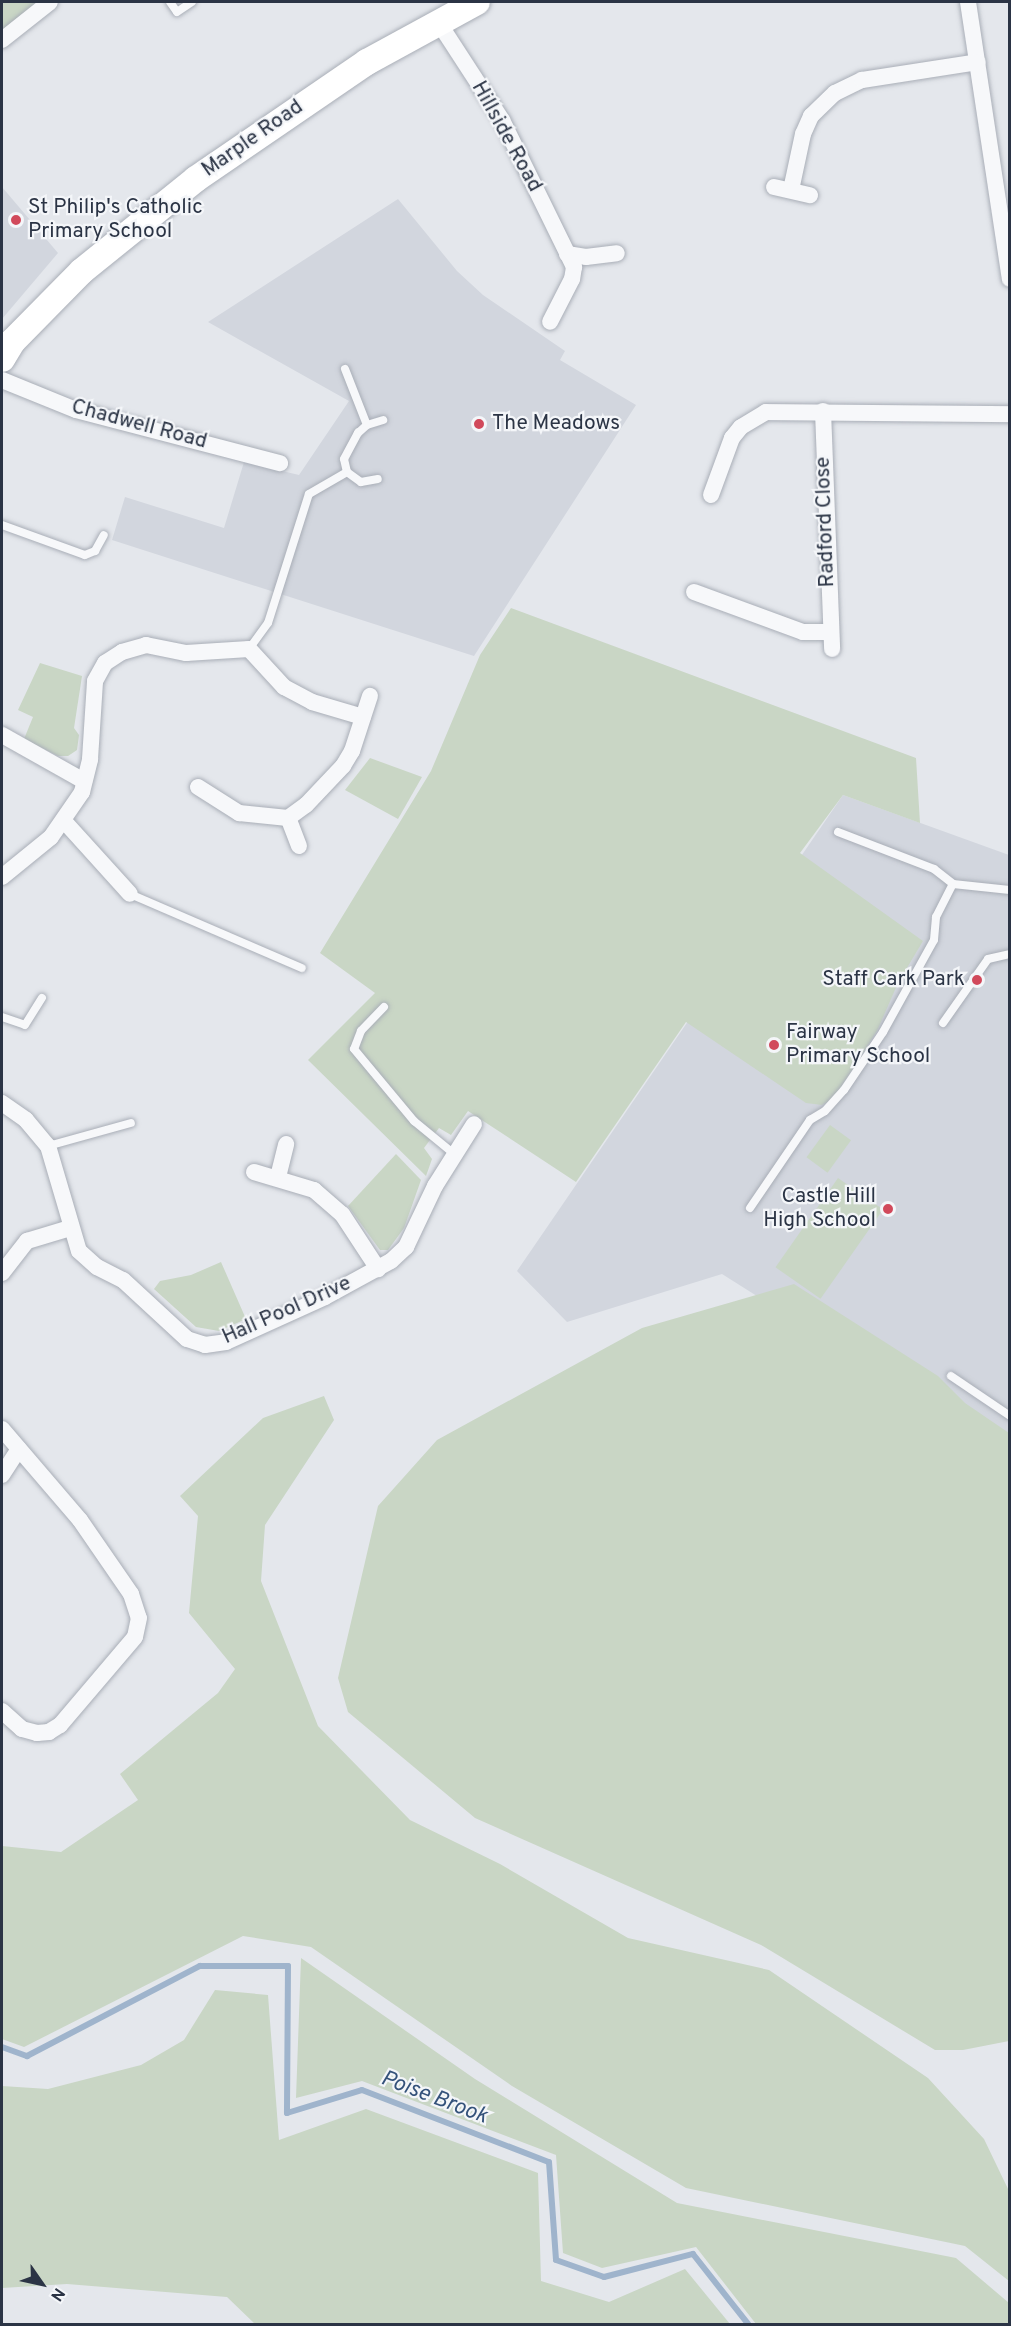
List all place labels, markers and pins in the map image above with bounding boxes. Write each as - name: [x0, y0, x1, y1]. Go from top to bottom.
- place label: St Philip's Catholic Primary School: [28, 195, 203, 245]
- marker: St Philip's Catholic Primary School: [9, 213, 23, 227]
- place label: The Meadows: [492, 411, 620, 437]
- marker: The Meadows: [470, 415, 488, 433]
- place label: Staff Cark Park: [822, 967, 965, 993]
- marker: Staff Cark Park: [970, 973, 984, 987]
- place label: Fairway Primary School: [786, 1020, 930, 1070]
- marker: Fairway Primary School: [767, 1038, 781, 1052]
- place label: Castle Hill High School: [763, 1184, 876, 1234]
- marker: Castle Hill High School: [881, 1202, 895, 1216]

